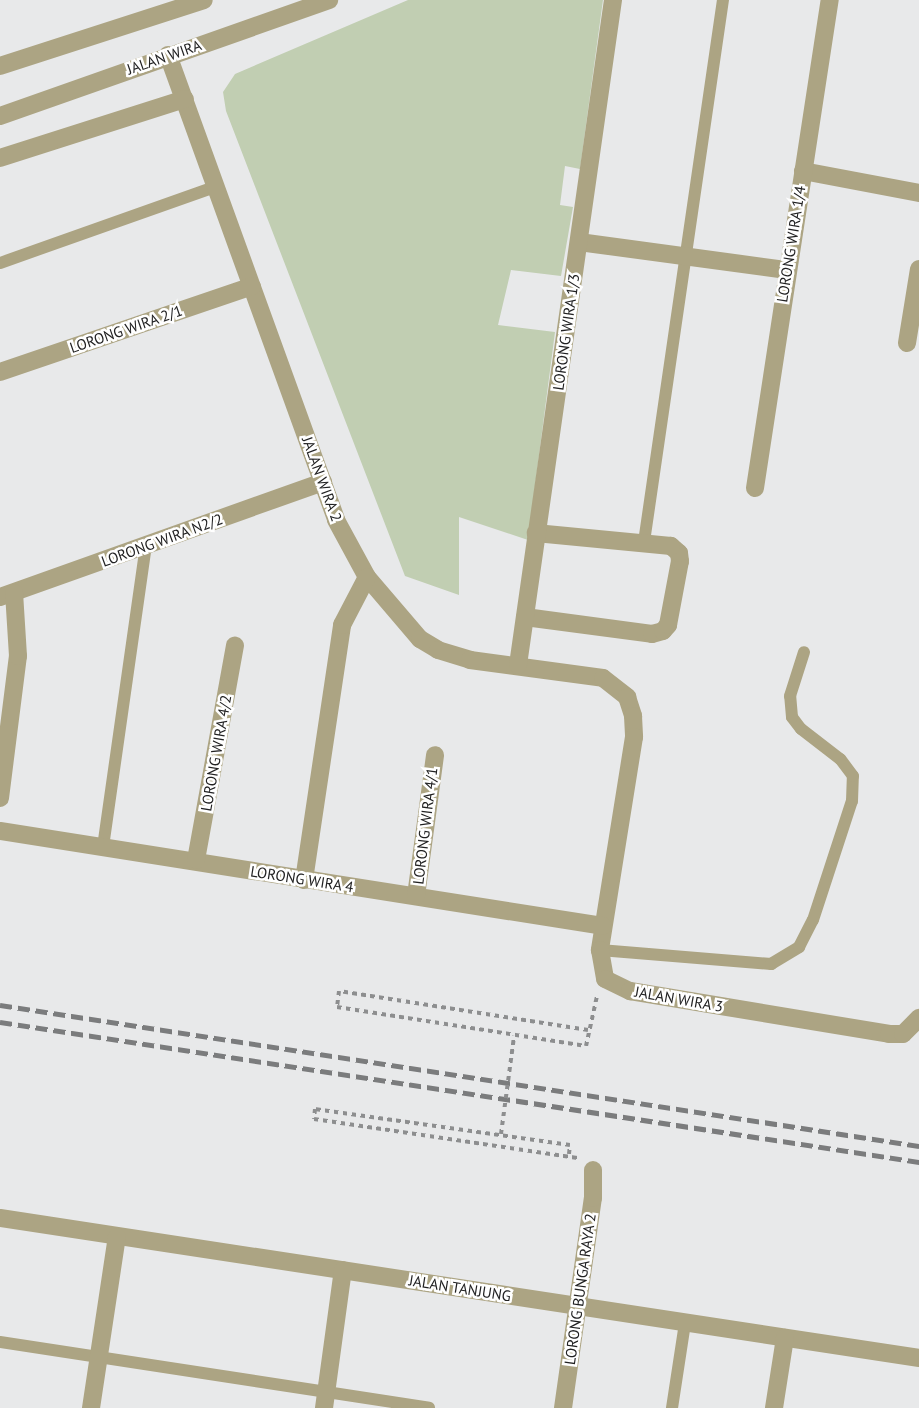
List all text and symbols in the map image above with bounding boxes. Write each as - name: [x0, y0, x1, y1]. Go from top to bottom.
- street label: JALAN WIRA: [124, 36, 204, 78]
- street label: LORONG WIRA 1/4: [773, 184, 809, 304]
- street label: LORONG WIRA 1/3: [549, 272, 583, 392]
- street label: LORONG WIRA 2/1: [67, 301, 185, 357]
- street label: JALAN WIRA 2: [298, 434, 346, 524]
- street label: LORONG WIRA N2/2: [98, 510, 226, 570]
- street label: LORONG WIRA 4/2: [197, 693, 235, 813]
- street label: LORONG WIRA 4/1: [409, 766, 441, 886]
- street label: LORONG WIRA 4: [249, 862, 355, 896]
- street label: JALAN WIRA 3: [633, 982, 725, 1016]
- street label: LORONG BUNGA RAYA 2: [560, 1211, 600, 1367]
- street label: JALAN TANJUNG: [407, 1271, 513, 1305]

